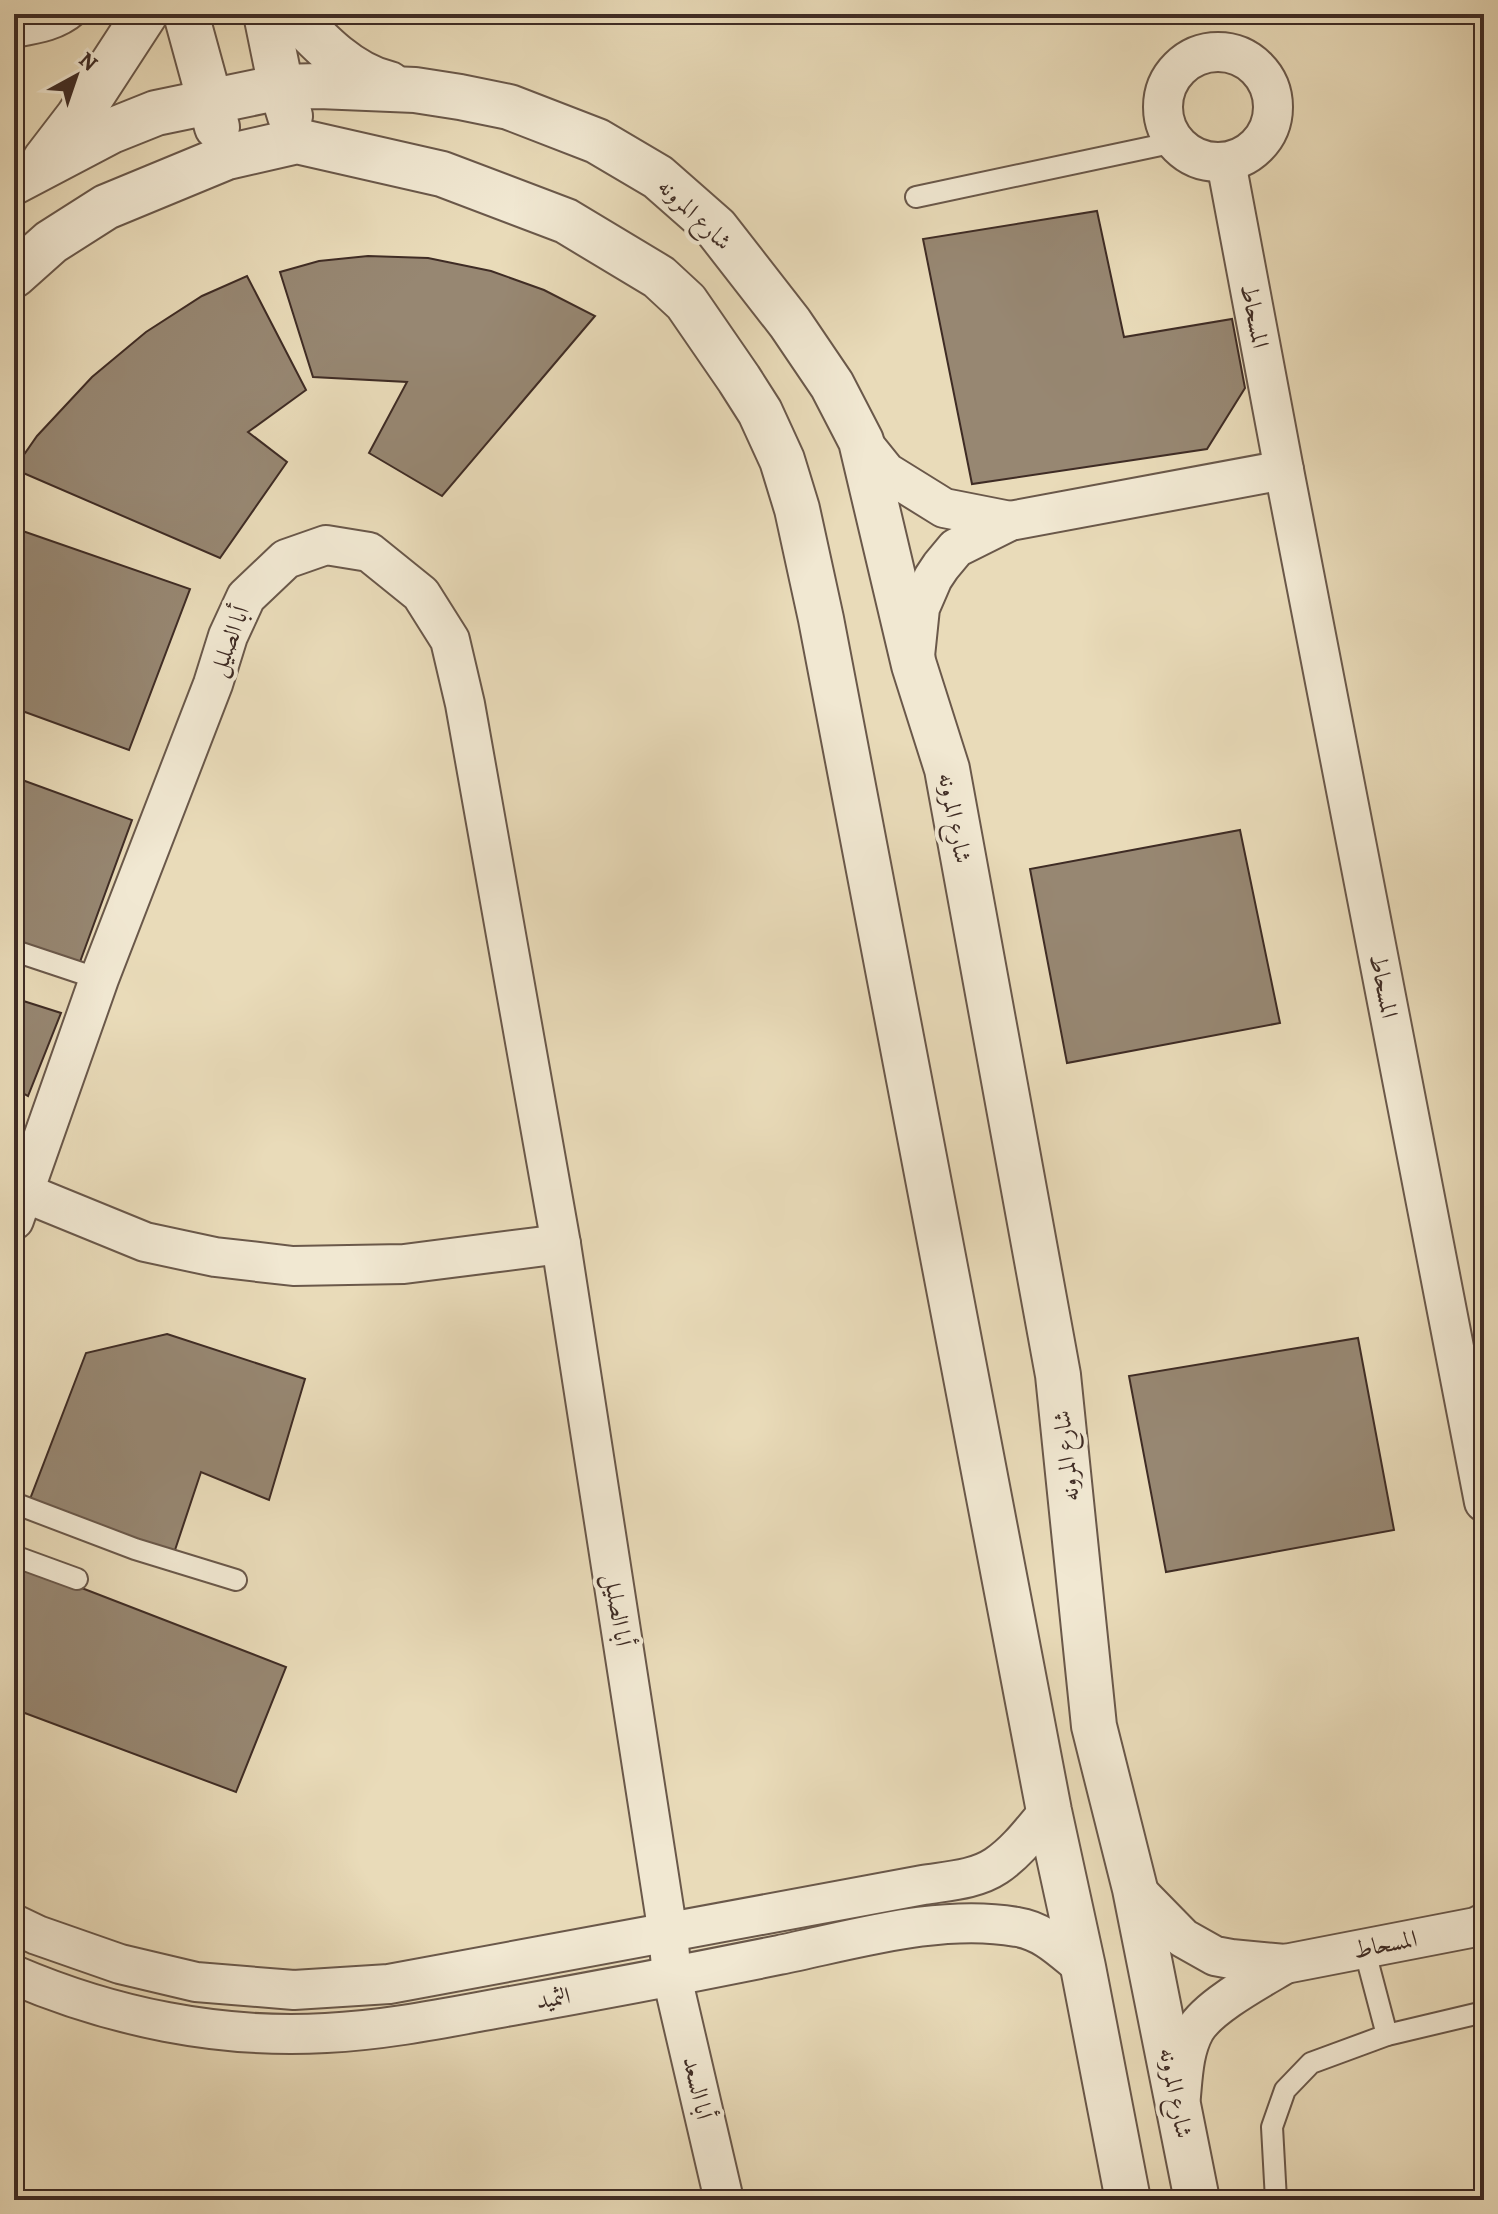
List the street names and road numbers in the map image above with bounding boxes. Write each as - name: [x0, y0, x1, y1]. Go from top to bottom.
- street label: شارع المرونه: [648, 171, 739, 260]
- street label: المسحاط: [1233, 281, 1277, 351]
- street label: أبا الصليل: [200, 600, 258, 681]
- street label: شارع المرونه: [927, 770, 979, 867]
- street label: المسحاط: [1362, 951, 1406, 1021]
- street label: شارع المرونه: [1045, 1408, 1091, 1503]
- street label: أبا الصليل: [595, 1571, 641, 1649]
- street label: المسحاط: [1350, 1922, 1420, 1966]
- street label: الثميد: [533, 1979, 573, 2017]
- street label: شارع المرونه: [1148, 2045, 1200, 2142]
- street label: أبا السعد: [675, 2053, 722, 2123]

